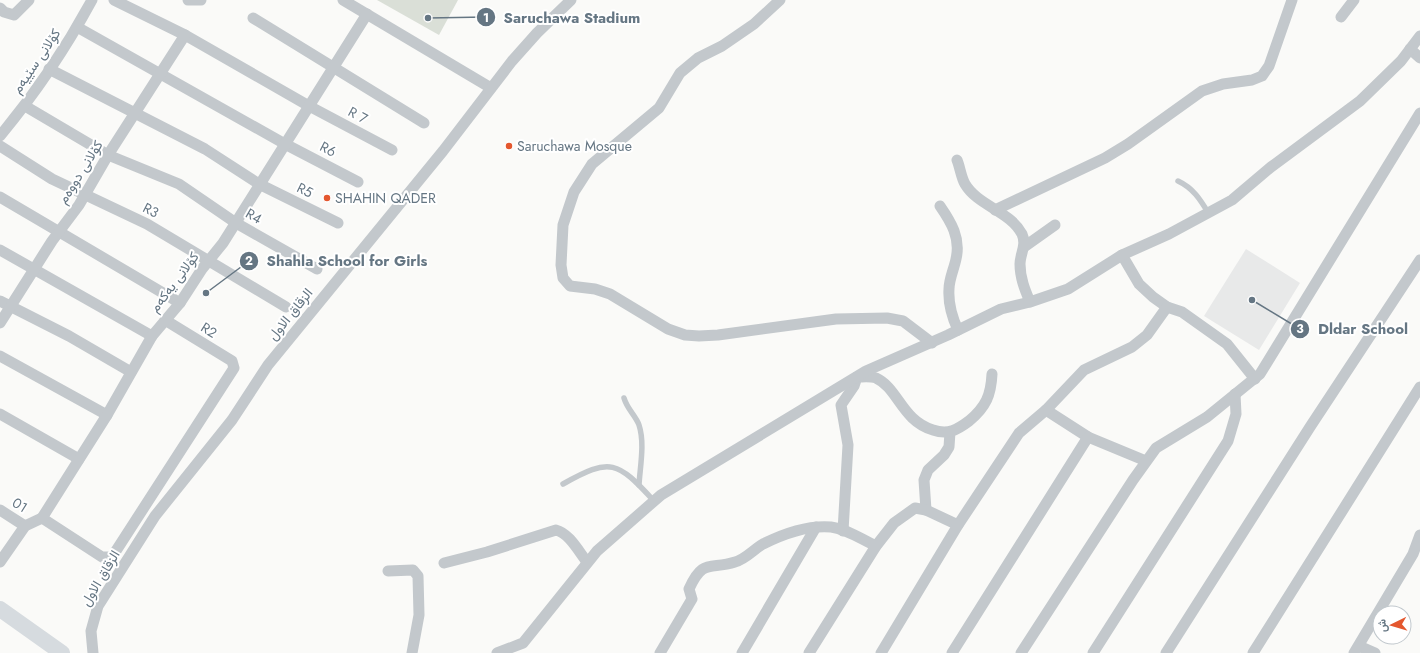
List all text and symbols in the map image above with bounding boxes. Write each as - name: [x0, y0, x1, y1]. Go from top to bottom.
- callout: Saruchawa Stadium: [476, 4, 649, 31]
- text: Saruchawa Stadium: [504, 7, 640, 29]
- text: 1: [483, 9, 489, 27]
- street label: کۆلانی سێیەم: [7, 24, 65, 98]
- street label: R 7: [345, 102, 372, 129]
- street label: کۆلانی دووەم: [53, 136, 107, 208]
- street label: R6: [316, 136, 340, 162]
- place label: Saruchawa Mosque: [517, 136, 632, 156]
- marker: Saruchawa Mosque: [504, 141, 514, 151]
- street label: R5: [294, 178, 317, 202]
- place label: SHAHIN QADER: [335, 188, 436, 208]
- marker: SHAHIN QADER: [322, 193, 332, 203]
- street label: R3: [140, 198, 163, 223]
- street label: R4: [242, 203, 266, 229]
- callout: Shahla School for Girls: [239, 247, 436, 274]
- street label: کۆلانی یەکەم: [145, 248, 203, 316]
- text: Shahla School for Girls: [267, 250, 428, 272]
- text: 2: [245, 252, 253, 270]
- street label: الزقاق الاول: [263, 284, 317, 344]
- callout: Dldar School: [1290, 315, 1416, 342]
- street label: R2: [197, 317, 221, 343]
- text: Dldar School: [1318, 318, 1408, 340]
- text: 3: [1296, 320, 1304, 338]
- street label: 01: [8, 493, 32, 517]
- street label: الزقاق الاول: [75, 546, 125, 610]
- north arrow: [1372, 605, 1412, 645]
- text: ش: [1373, 619, 1391, 633]

